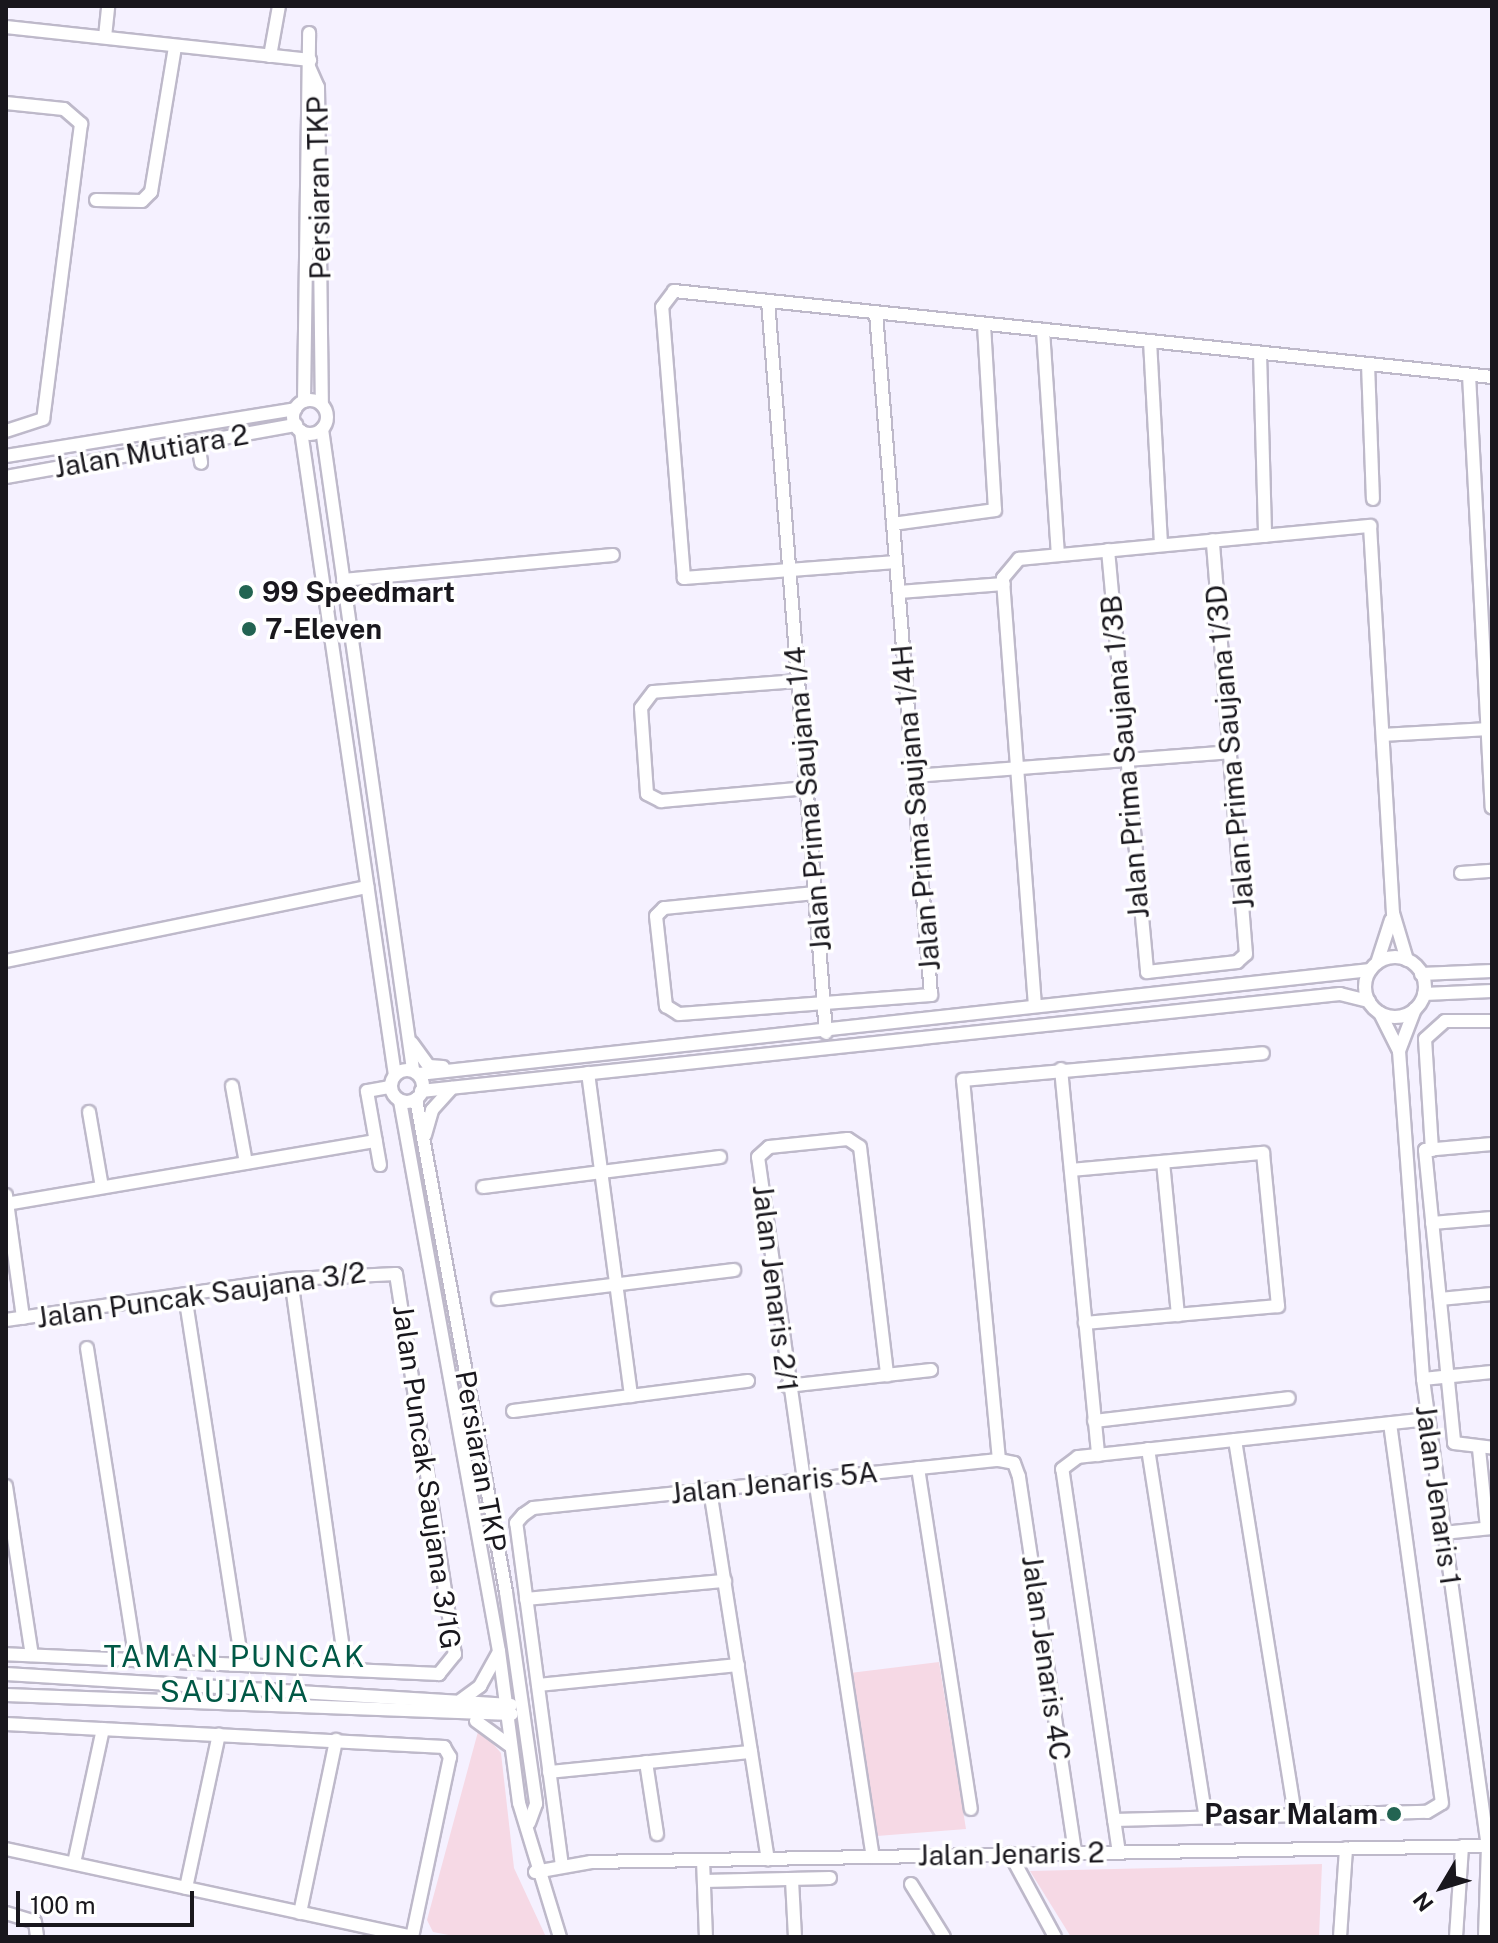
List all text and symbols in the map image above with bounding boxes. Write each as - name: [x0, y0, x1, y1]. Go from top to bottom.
- street label: Persiaran TKP: [301, 96, 337, 280]
- street label: Jalan Mutiara 2: [51, 417, 251, 485]
- place label: 99 Speedmart: [262, 575, 455, 609]
- marker: 99 Speedmart: [237, 583, 255, 601]
- street label: Jalan Prima Saujana 1/3D: [1199, 583, 1261, 911]
- street label: Jalan Prima Saujana 1/3B: [1094, 594, 1156, 920]
- place label: 7-Eleven: [265, 612, 382, 646]
- marker: 7-Eleven: [240, 620, 258, 638]
- street label: Jalan Prima Saujana 1/4H: [885, 643, 947, 973]
- street label: Jalan Prima Saujana 1/4: [778, 645, 838, 953]
- street label: Jalan Jenaris 2/1: [746, 1183, 804, 1393]
- street label: Jalan Puncak Saujana 3/2: [34, 1255, 368, 1335]
- street label: Jalan Puncak Saujana 3/1G: [386, 1303, 468, 1651]
- street label: Persiaran TKP: [449, 1368, 513, 1554]
- street label: Jalan Jenaris 1: [1409, 1403, 1467, 1587]
- street label: Jalan Jenaris 5A: [669, 1455, 879, 1511]
- street label: Jalan Jenaris 4C: [1015, 1553, 1077, 1763]
- district label: TAMAN PUNCAK SAUJANA: [104, 1638, 366, 1708]
- place label: Pasar Malam: [1204, 1797, 1378, 1831]
- marker: Pasar Malam: [1385, 1805, 1403, 1823]
- street label: Jalan Jenaris 2: [917, 1836, 1105, 1872]
- north arrow: [1402, 1847, 1482, 1927]
- scale bar: [20, 1875, 198, 1925]
- text: N: [1408, 1887, 1439, 1917]
- text: 100 m: [30, 1891, 96, 1919]

